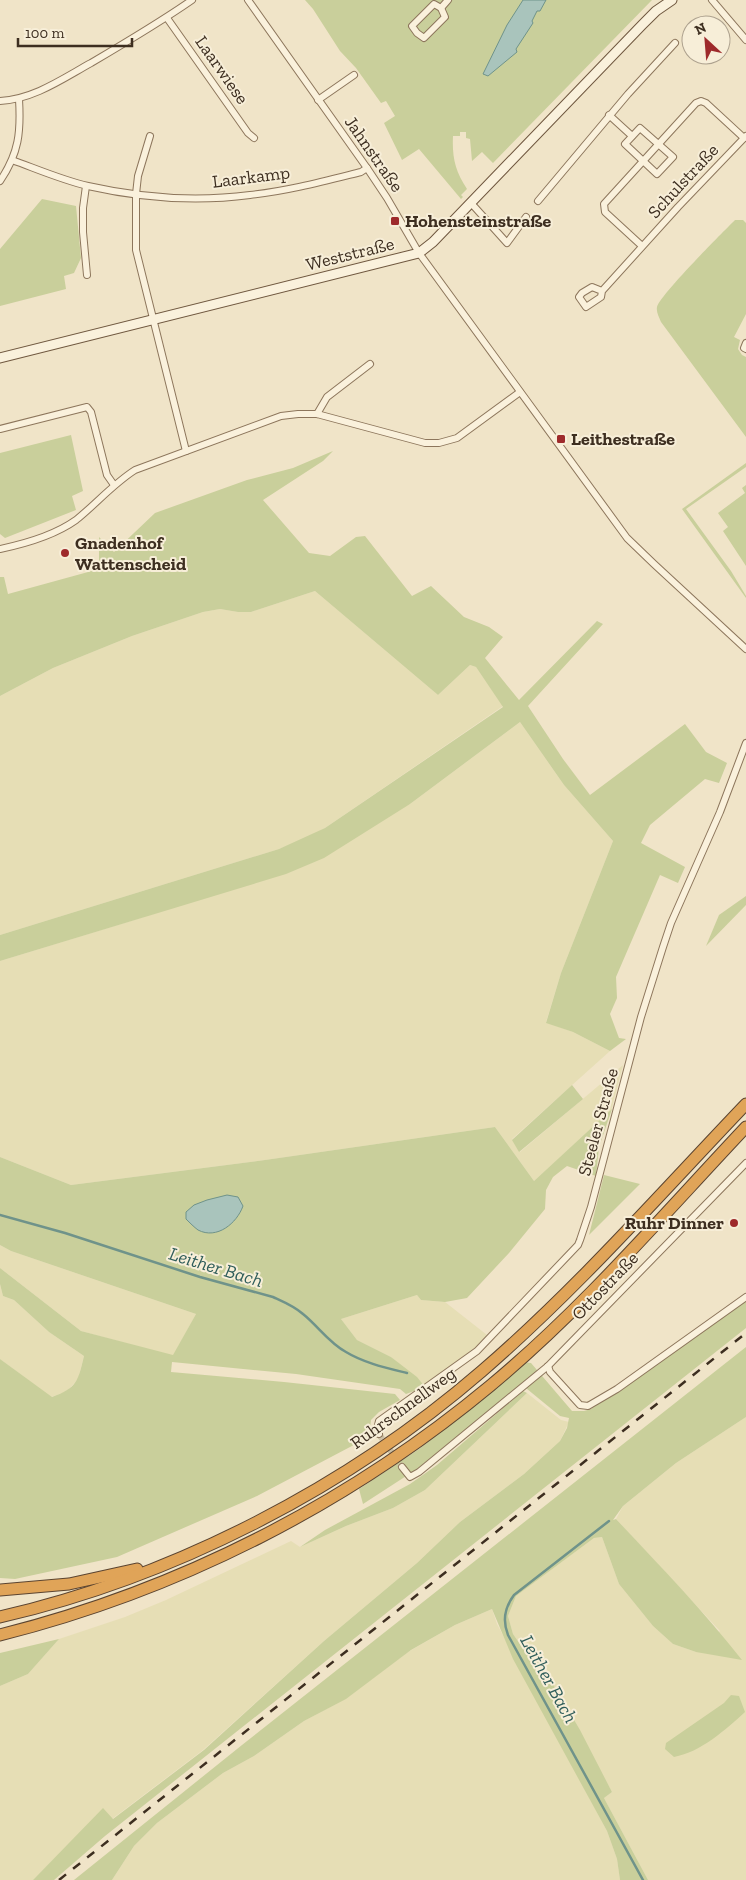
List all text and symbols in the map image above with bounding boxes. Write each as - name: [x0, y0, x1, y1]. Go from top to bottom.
- scale bar: [18, 15, 131, 47]
- north arrow: [681, 15, 731, 65]
- text: N: [692, 19, 709, 39]
- text: 100 m: [25, 24, 64, 42]
- street label: Laarwiese: [191, 32, 253, 108]
- street label: Jahnstraße: [340, 112, 408, 196]
- street label: Schulstraße: [643, 139, 723, 223]
- street label: Laarkamp: [211, 161, 291, 193]
- place label: Hohensteinstraße: [405, 210, 552, 232]
- marker: Hohensteinstraße: [389, 215, 401, 227]
- street label: Weststraße: [304, 232, 396, 276]
- place label: Leithestraße: [571, 428, 675, 450]
- marker: Leithestraße: [555, 433, 567, 445]
- place label: Gnadenhof Wattenscheid: [75, 532, 187, 575]
- marker: Gnadenhof Wattenscheid: [59, 547, 71, 559]
- street label: Steeler Straße: [573, 1066, 623, 1178]
- place label: Ruhr Dinner: [625, 1212, 724, 1234]
- marker: Ruhr Dinner: [728, 1217, 740, 1229]
- water label: Leither Bach: [166, 1242, 266, 1292]
- street label: Ottostraße: [567, 1247, 643, 1325]
- street label: Ruhrschnellweg: [346, 1362, 460, 1454]
- water label: Leither Bach: [515, 1631, 583, 1727]

